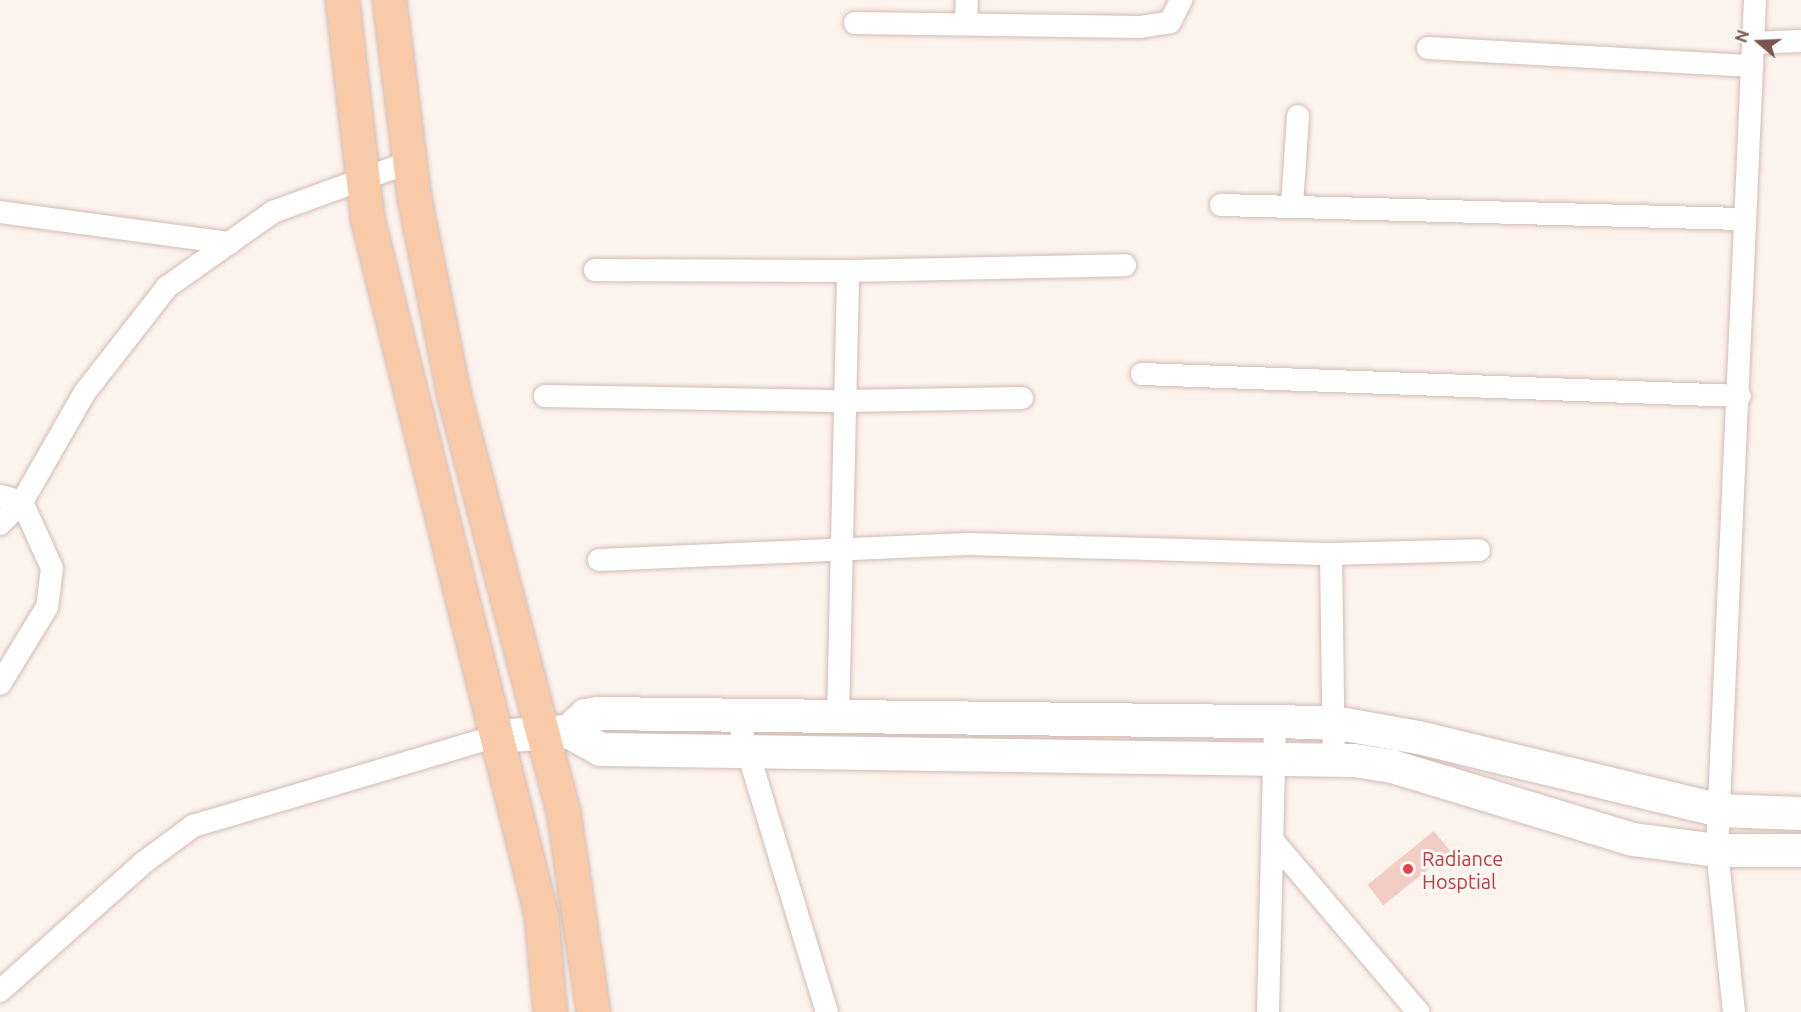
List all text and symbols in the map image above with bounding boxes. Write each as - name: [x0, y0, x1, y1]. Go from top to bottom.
- north arrow: [1729, 12, 1789, 72]
- text: N: [1732, 28, 1752, 45]
- place label: Radiance Hosptial: [1422, 846, 1503, 893]
- marker: Radiance Hosptial: [1399, 860, 1417, 878]

